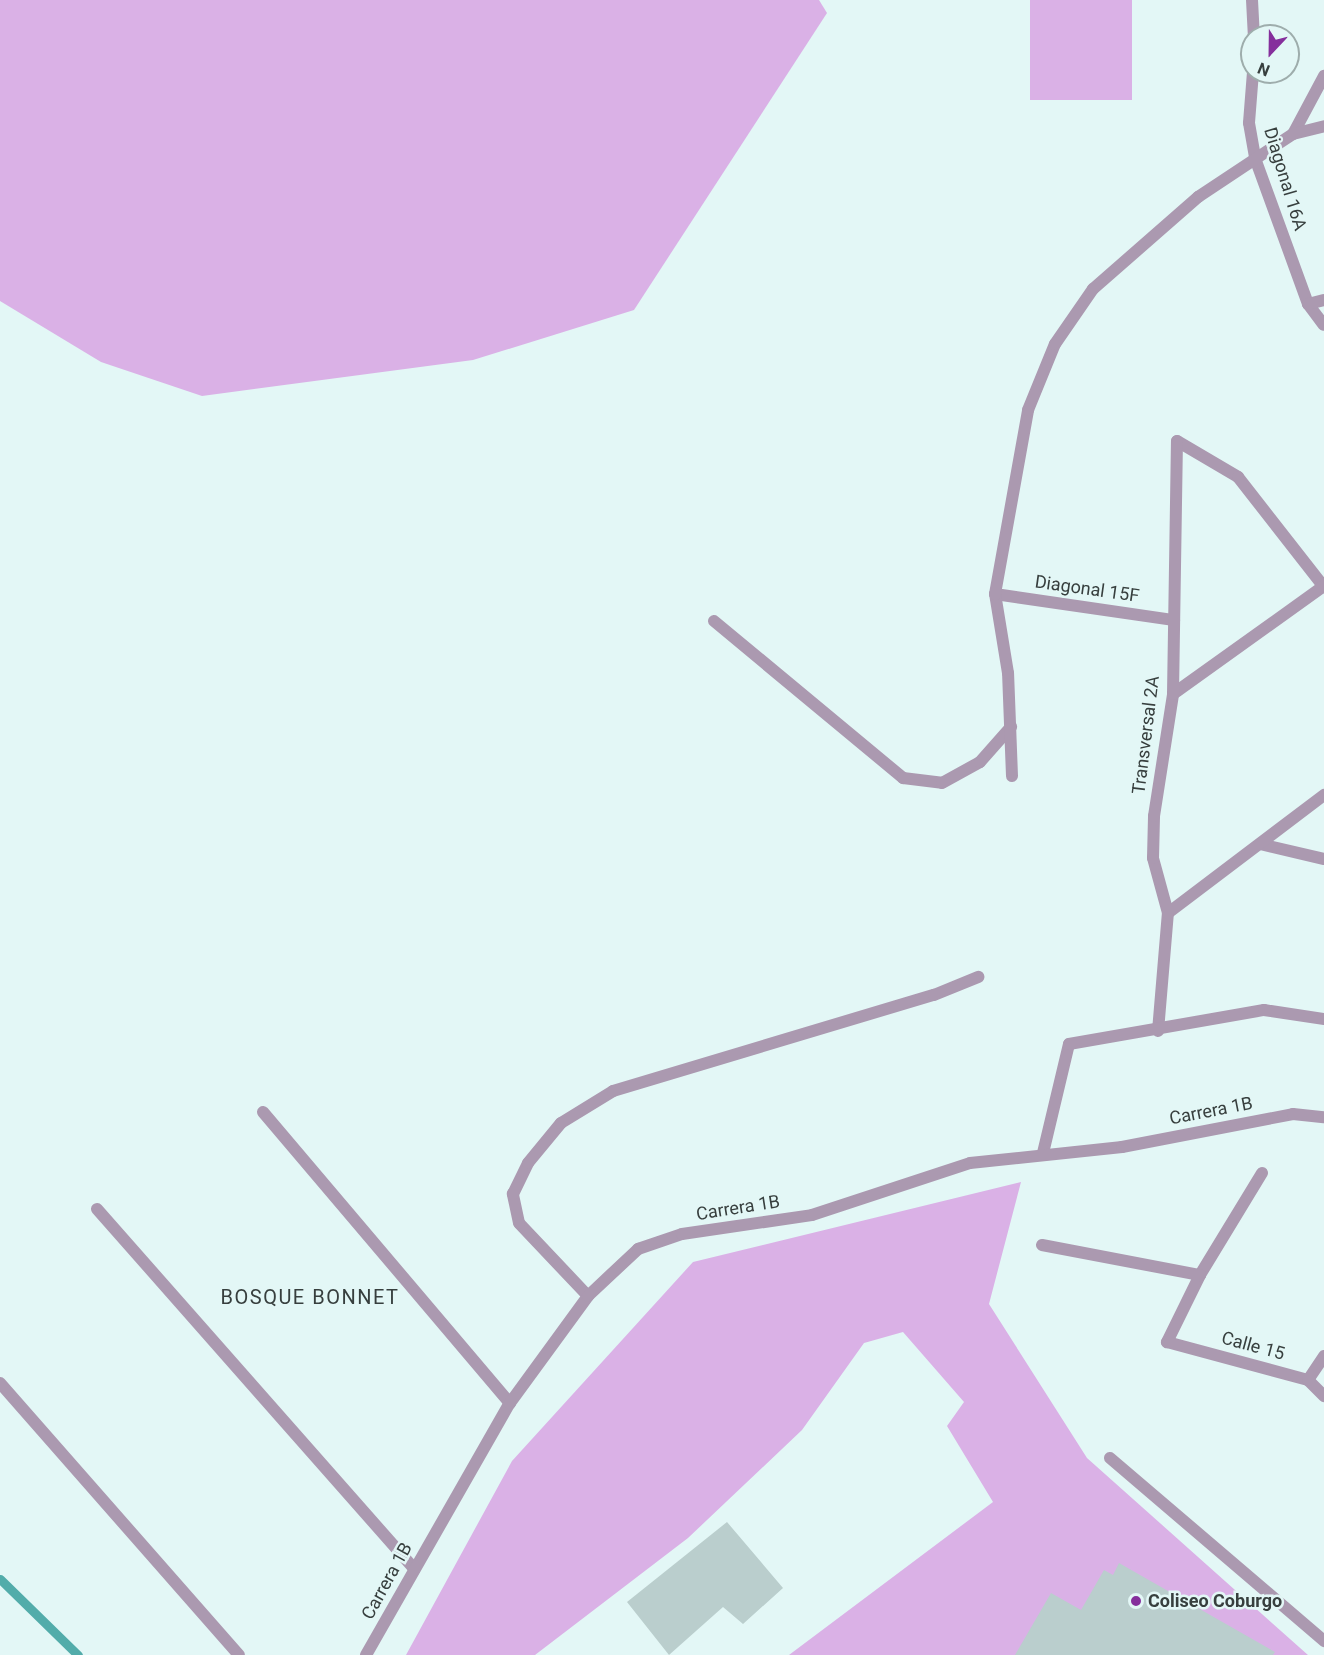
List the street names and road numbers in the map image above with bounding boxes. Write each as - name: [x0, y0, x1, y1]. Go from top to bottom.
- street label: Diagonal 16A: [1259, 125, 1311, 233]
- street label: Diagonal 15F: [1033, 571, 1141, 607]
- street label: Transversal 2A: [1128, 675, 1164, 795]
- street label: Carrera 1B: [1168, 1092, 1254, 1130]
- street label: Carrera 1B: [695, 1191, 781, 1225]
- street label: Calle 15: [1219, 1327, 1287, 1365]
- street label: Carrera 1B: [357, 1539, 417, 1623]

